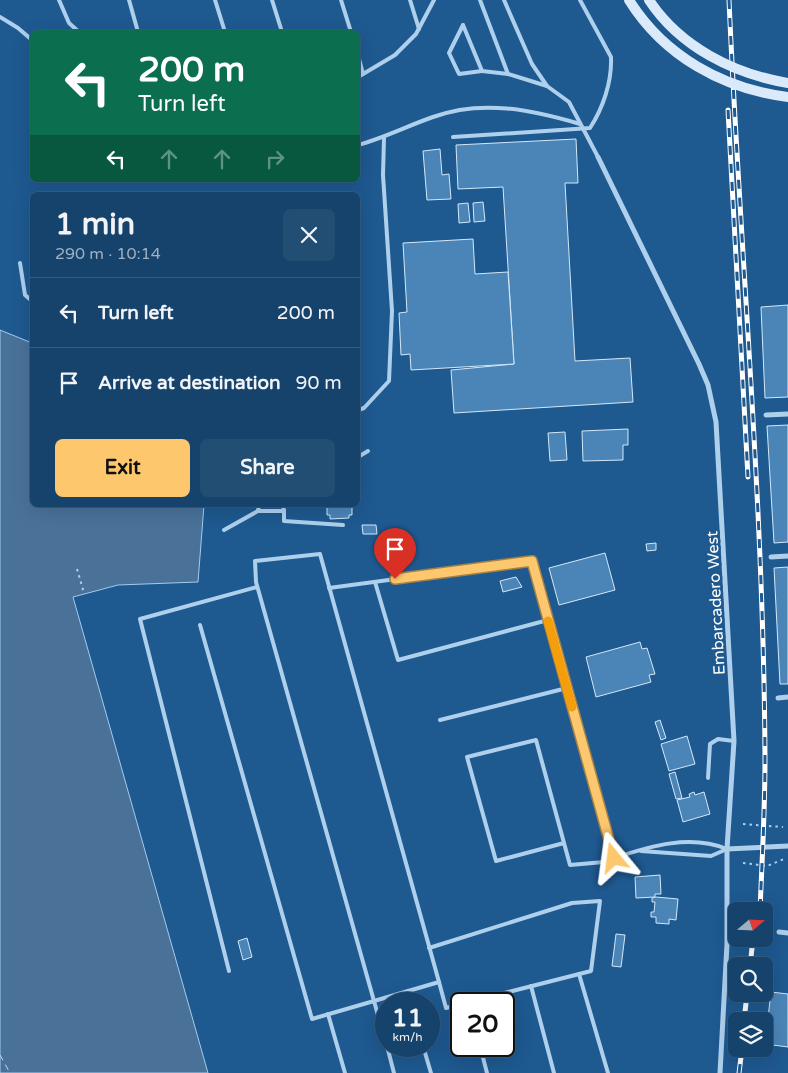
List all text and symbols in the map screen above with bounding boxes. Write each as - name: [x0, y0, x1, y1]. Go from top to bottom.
- text: 200 m: [138, 49, 245, 91]
- icon: left: [55, 50, 120, 115]
- text: Turn left: [138, 91, 226, 117]
- icon: left: [102, 145, 130, 173]
- icon: ahead: [155, 145, 183, 173]
- icon: ahead: [208, 145, 236, 173]
- icon: right: [261, 145, 289, 173]
- text: 1 min: [55, 206, 135, 243]
- button: close: [283, 209, 335, 261]
- text: 290 m · 10:14: [55, 244, 161, 264]
- icon: left: [55, 299, 83, 327]
- text: Turn left: [98, 302, 174, 324]
- text: 200 m: [277, 302, 335, 324]
- icon: arrive: [55, 369, 83, 397]
- text: Arrive at destination: [98, 372, 281, 394]
- text: 90 m: [296, 372, 342, 394]
- button: Exit: [55, 439, 190, 497]
- button: Share: [200, 439, 335, 497]
- pin: [374, 528, 416, 579]
- street label: Embarcadero West: [702, 530, 730, 676]
- icon: arrive: [381, 535, 409, 563]
- position arrow: [587, 831, 639, 883]
- north arrow: [728, 902, 772, 948]
- map controls: [728, 902, 773, 1057]
- button: search: [728, 957, 773, 1002]
- speed limit sign: 20: [450, 992, 515, 1057]
- text: 11: [392, 1003, 423, 1033]
- button: layers: [728, 1012, 773, 1057]
- text: km/h: [392, 1030, 423, 1044]

